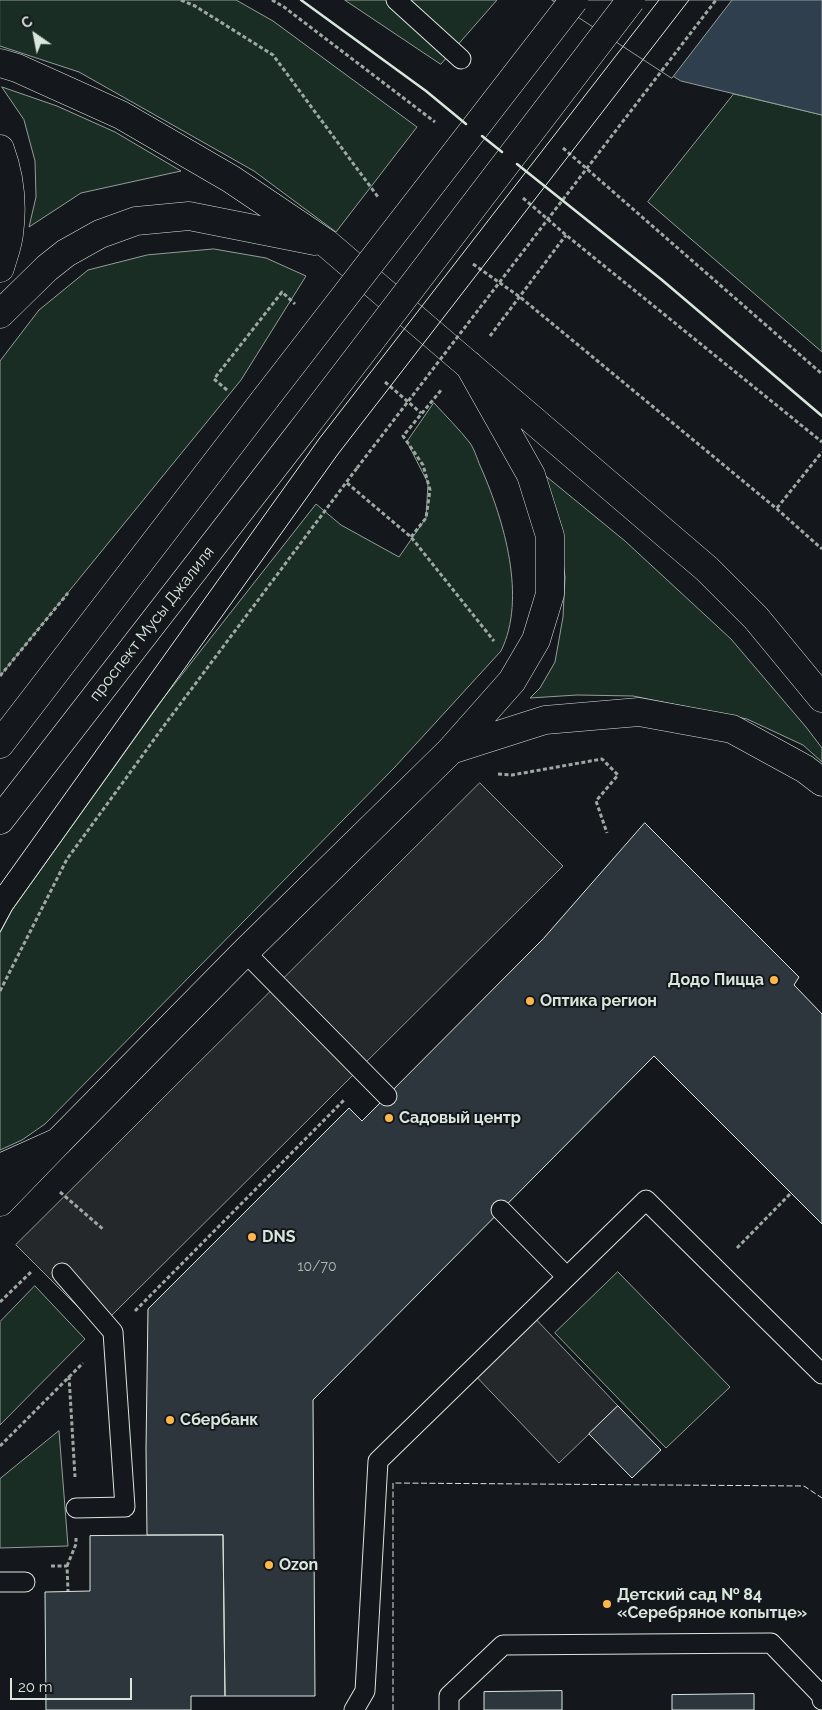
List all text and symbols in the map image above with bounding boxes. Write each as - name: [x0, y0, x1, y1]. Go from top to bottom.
- north arrow: [10, 10, 60, 60]
- text: С: [18, 13, 35, 32]
- street label: проспект Мусы Джалиля: [86, 543, 218, 705]
- place label: Додо Пицца: [668, 970, 764, 990]
- marker: Додо Пицца: [768, 974, 780, 986]
- place label: Оптика регион: [540, 991, 657, 1011]
- marker: Оптика регион: [524, 995, 536, 1007]
- place label: Садовый центр: [399, 1108, 521, 1128]
- marker: Садовый центр: [383, 1112, 395, 1124]
- place label: DNS: [262, 1227, 295, 1247]
- marker: DNS: [246, 1231, 258, 1243]
- house number: 10/70: [298, 1259, 336, 1275]
- place label: Сбербанк: [180, 1410, 258, 1430]
- marker: Сбербанк: [164, 1414, 176, 1426]
- place label: Ozon: [279, 1555, 318, 1575]
- marker: Ozon: [263, 1559, 275, 1571]
- place label: Детский сад № 84 «Серебряное копытце»: [617, 1585, 807, 1623]
- marker: Детский сад № 84 «Серебряное копытце»: [601, 1598, 613, 1610]
- scale bar: [12, 1668, 135, 1700]
- text: 20 m: [18, 1678, 53, 1696]

